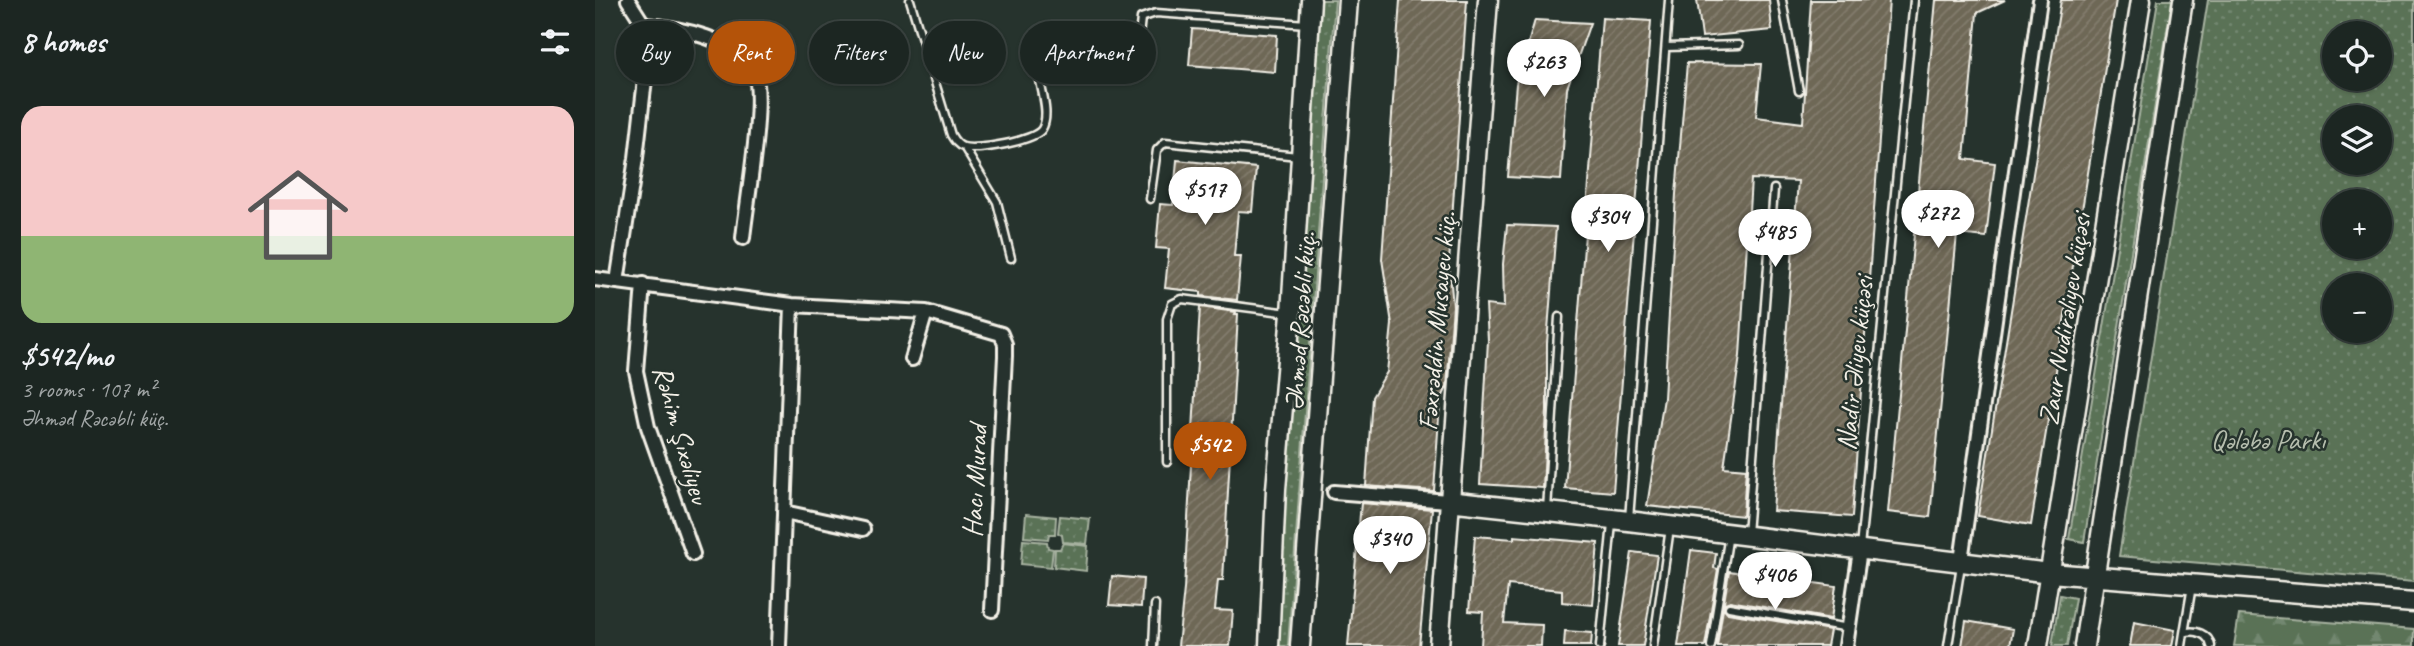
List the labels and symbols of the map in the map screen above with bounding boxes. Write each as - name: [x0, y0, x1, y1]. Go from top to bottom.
- pin: $263: [1503, 40, 1585, 99]
- pin: $517: [1164, 168, 1246, 227]
- pin: $272: [1897, 190, 1979, 250]
- pin: $304: [1567, 194, 1649, 254]
- street label: Zaur Nudirəliyev küçəsi: [2030, 207, 2099, 428]
- street label: Fəxrəddin Musayev küç.: [1409, 210, 1464, 432]
- pin: $485: [1734, 210, 1816, 269]
- street label: Əhməd Rəcəbli küç.: [1276, 230, 1323, 412]
- street label: Nadir Əliyev küçəsi: [1828, 270, 1881, 452]
- street label: Rəhim Şıxəliyev: [645, 361, 719, 510]
- street label: Hacı Murad: [954, 420, 995, 538]
- pin: $542: [1169, 422, 1251, 482]
- park label: Qələbə Parkı: [2211, 422, 2327, 457]
- pin: $340: [1349, 516, 1431, 576]
- pin: $406: [1734, 552, 1816, 612]

